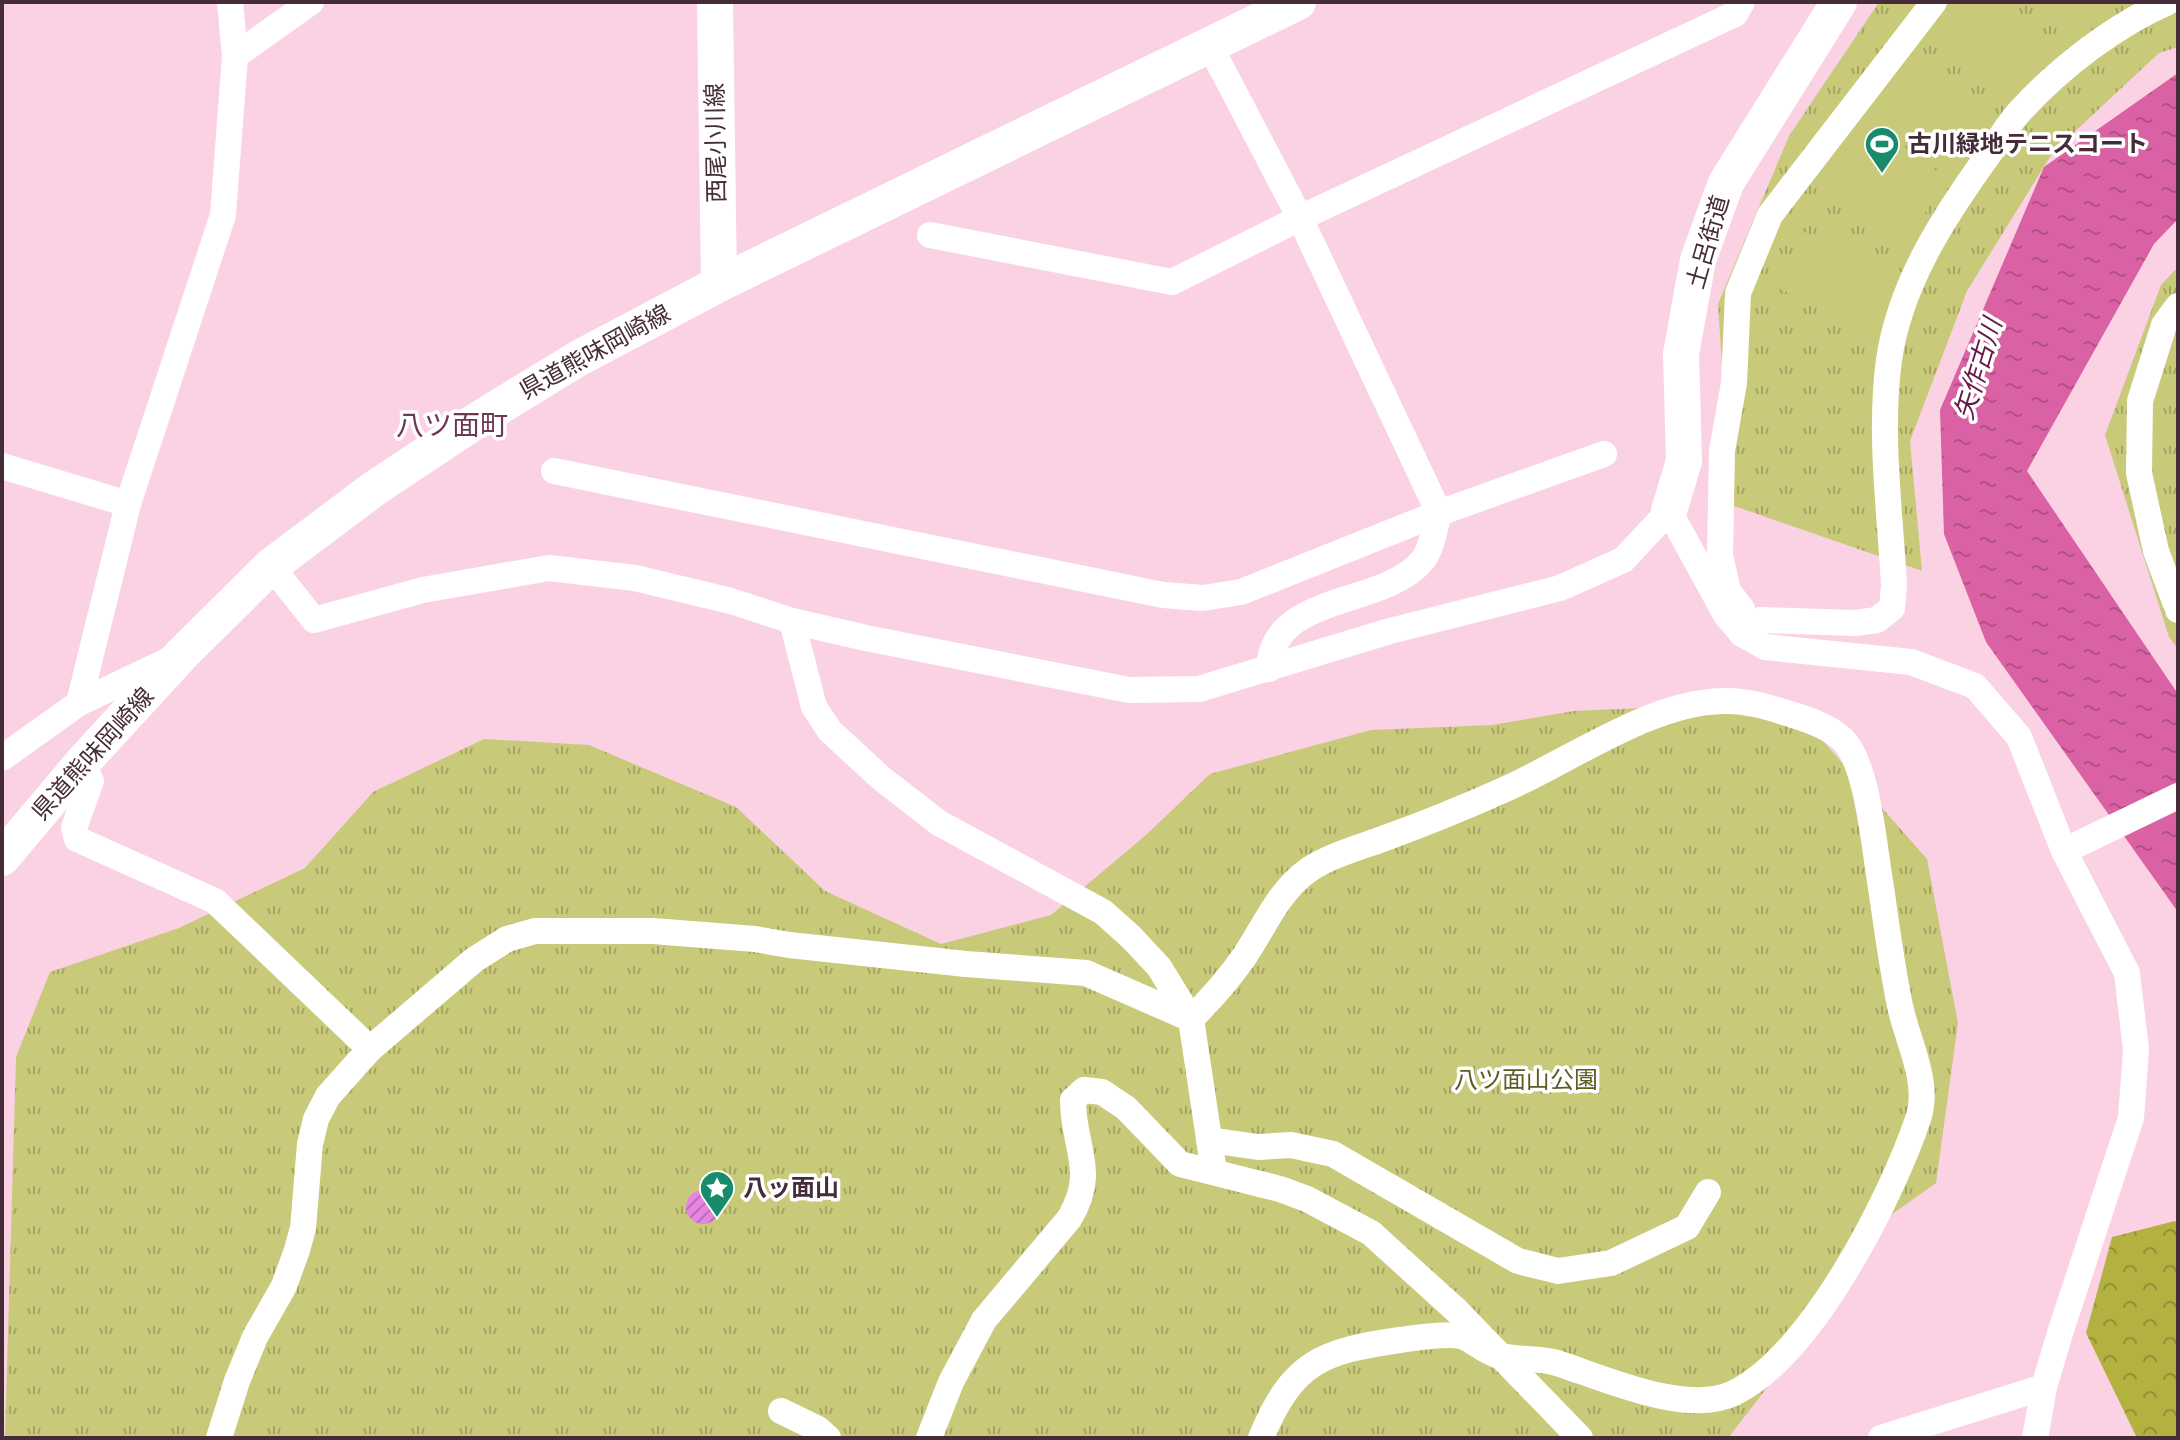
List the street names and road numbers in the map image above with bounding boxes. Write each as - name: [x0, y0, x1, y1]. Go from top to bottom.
- street label: 西尾小川線: [701, 83, 730, 203]
- street label: 土呂街道: [1681, 192, 1734, 292]
- street label: 県道熊味岡崎線: [515, 299, 675, 404]
- street label: 県道熊味岡崎線: [26, 682, 159, 825]

